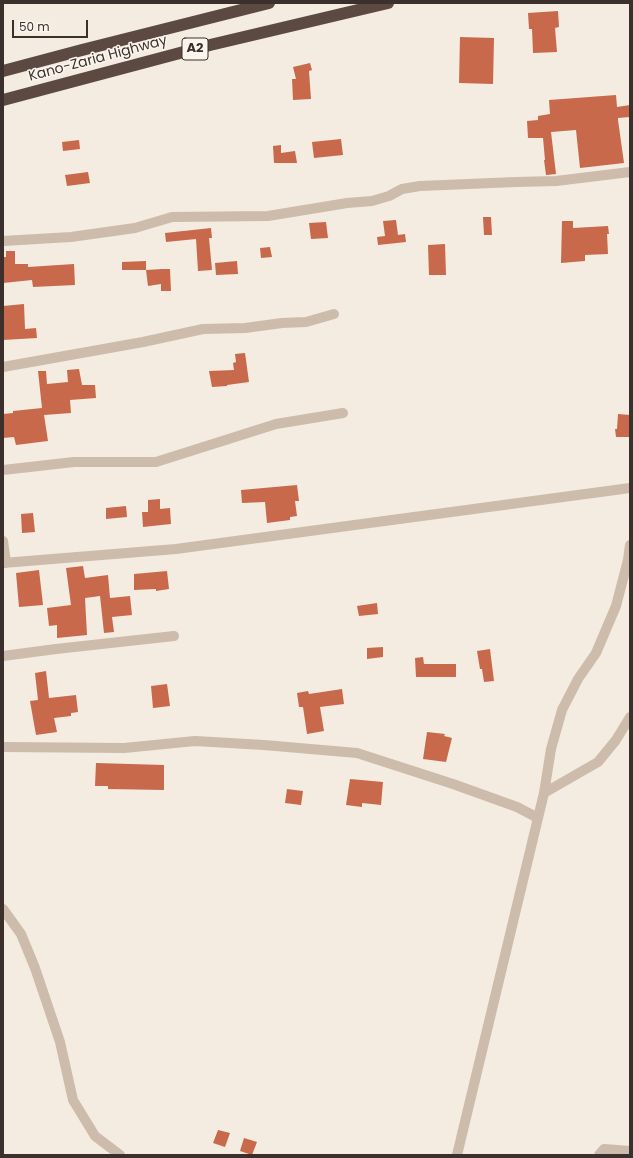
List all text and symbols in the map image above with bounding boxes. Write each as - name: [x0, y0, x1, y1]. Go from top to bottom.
- scale bar: [14, 12, 90, 38]
- text: 50 m: [19, 18, 50, 35]
- street label: Kano-Zaria Highway: [27, 32, 169, 86]
- road number: A2: [182, 38, 208, 60]

